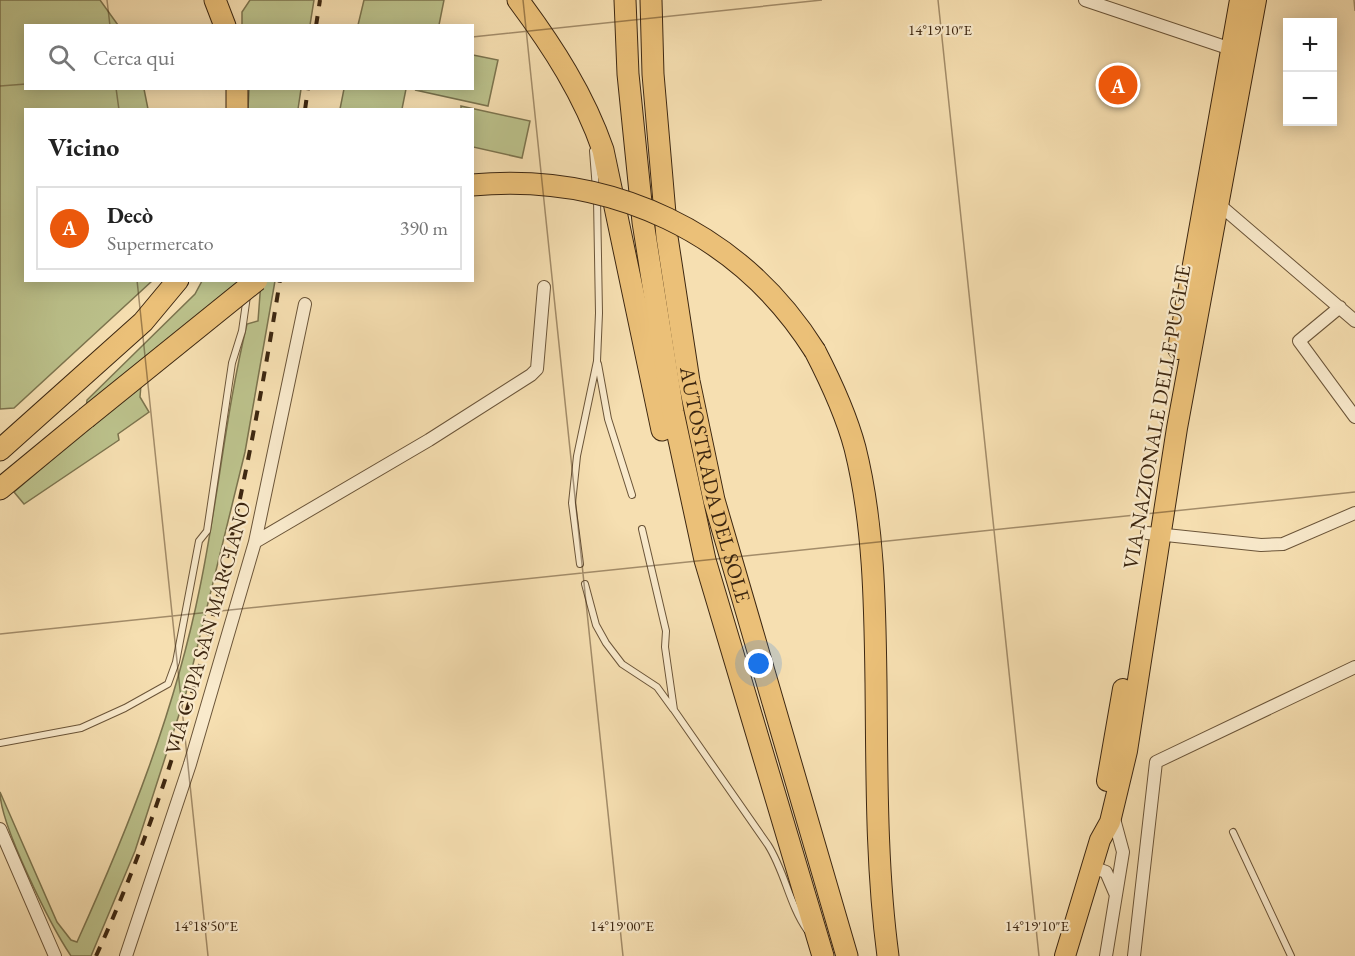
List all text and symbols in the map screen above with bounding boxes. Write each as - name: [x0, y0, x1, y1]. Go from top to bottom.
- map controls: [1283, 18, 1337, 126]
- button: +: [1283, 18, 1337, 72]
- text: 14°19'10"E: [908, 20, 973, 39]
- search box: [24, 24, 474, 90]
- icon: search: [45, 41, 78, 74]
- text: Cerca qui: [93, 43, 175, 72]
- pin: A: [1098, 62, 1138, 107]
- button: −: [1283, 72, 1337, 126]
- text: Vicino: [48, 130, 119, 164]
- text: Decò: [107, 201, 153, 230]
- text: A: [62, 215, 77, 241]
- text: 390 m: [400, 215, 448, 241]
- text: Supermercato: [107, 230, 214, 256]
- street label: VIA NAZIONALE DELLE PUGLIE: [1116, 263, 1197, 571]
- street label: AUTOSTRADA DEL SOLE: [674, 364, 757, 606]
- street label: VIA CUPA SAN MARCIANO: [158, 498, 257, 757]
- your location: [744, 649, 773, 678]
- text: 14°18'50"E: [174, 916, 239, 935]
- text: 14°19'00"E: [590, 916, 655, 935]
- text: 14°19'10"E: [1005, 916, 1070, 935]

